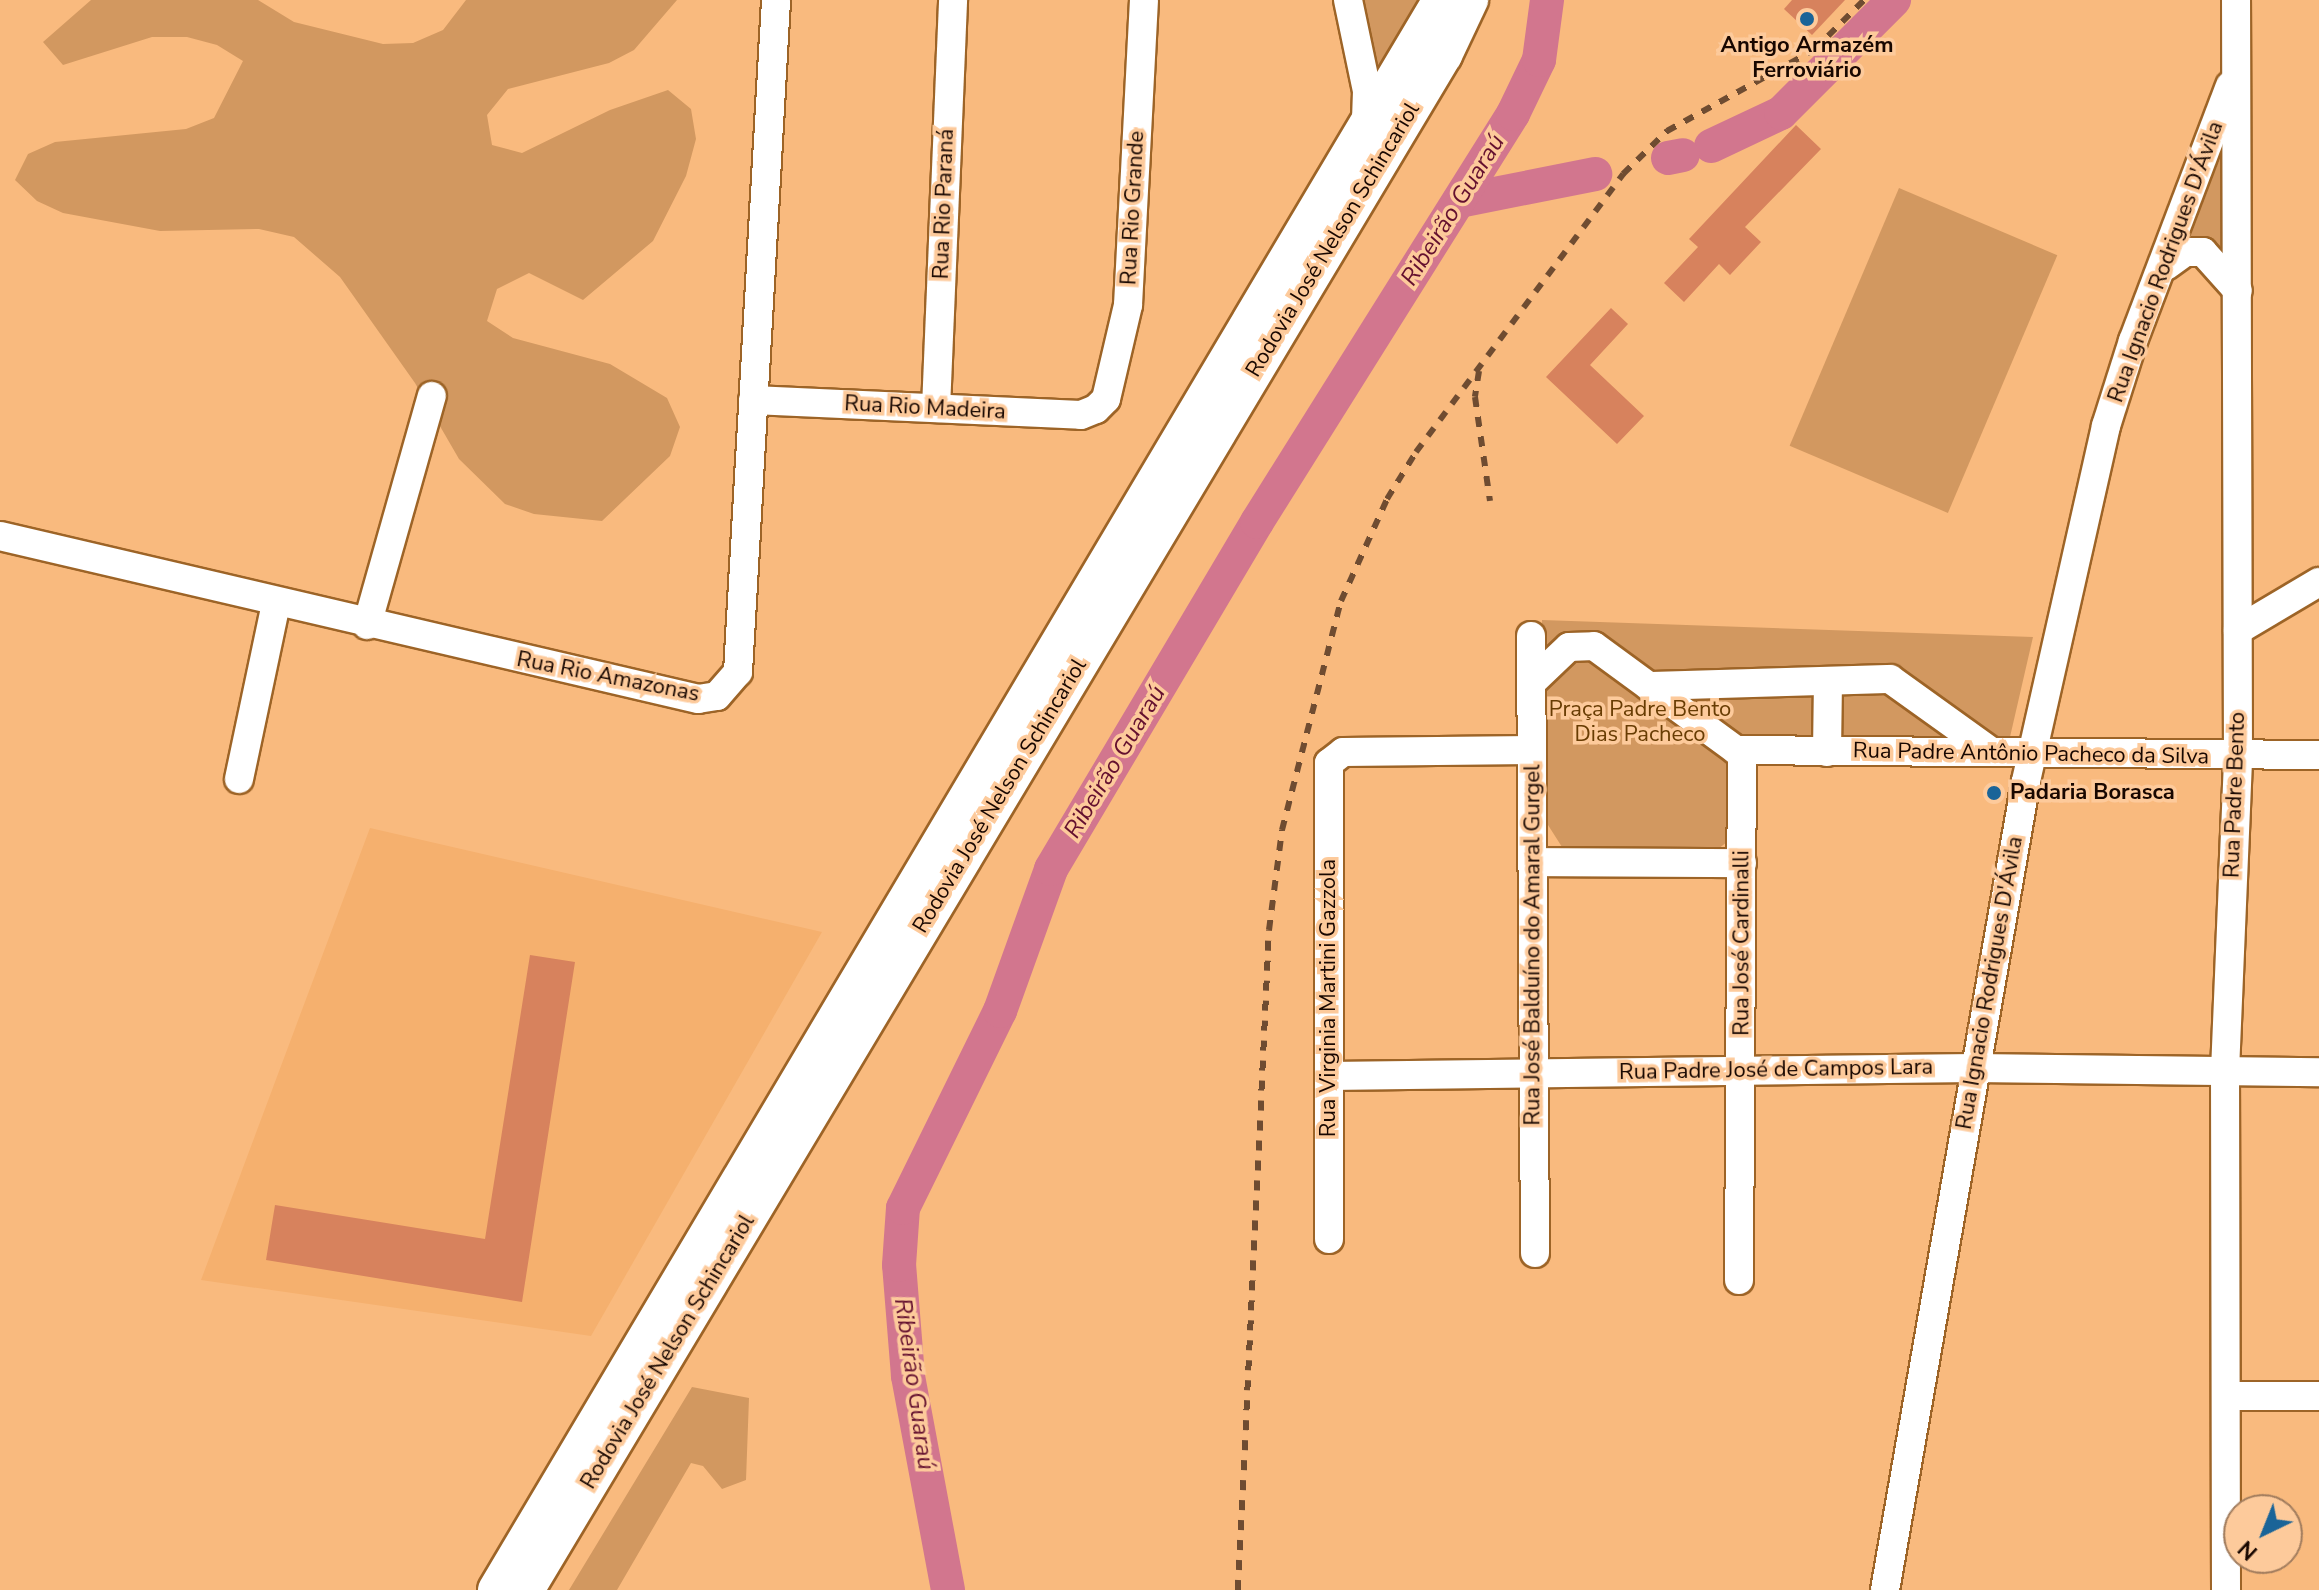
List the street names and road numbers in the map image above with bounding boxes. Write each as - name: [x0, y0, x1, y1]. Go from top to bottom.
- street label: Rodovia José Nelson Schincariol: [1240, 98, 1426, 382]
- street label: Rua Ignacio Rodrigues D'Ávila: [2103, 118, 2229, 406]
- street label: Rua Rio Paraná: [928, 128, 960, 280]
- street label: Rua Rio Grande: [1116, 130, 1150, 286]
- street label: Rua Rio Madeira: [844, 391, 1006, 425]
- street label: Rua Rio Amazonas: [514, 646, 702, 708]
- street label: Rodovia José Nelson Schincariol: [907, 654, 1093, 938]
- street label: Rua Padre Bento: [2219, 711, 2251, 879]
- street label: Rua Padre Antônio Pacheco da Silva: [1853, 738, 2209, 770]
- street label: Rua José Balduíno do Amaral Gurgel: [1520, 764, 1546, 1126]
- street label: Rua Ignacio Rodrigues D'Ávila: [1951, 834, 2029, 1132]
- street label: Rua José Cardinalli: [1729, 850, 1755, 1036]
- street label: Rua Virginia Martini Gazzola: [1316, 859, 1342, 1137]
- street label: Rua Padre José de Campos Lara: [1619, 1054, 1933, 1086]
- street label: Rodovia José Nelson Schincariol: [575, 1210, 761, 1494]

